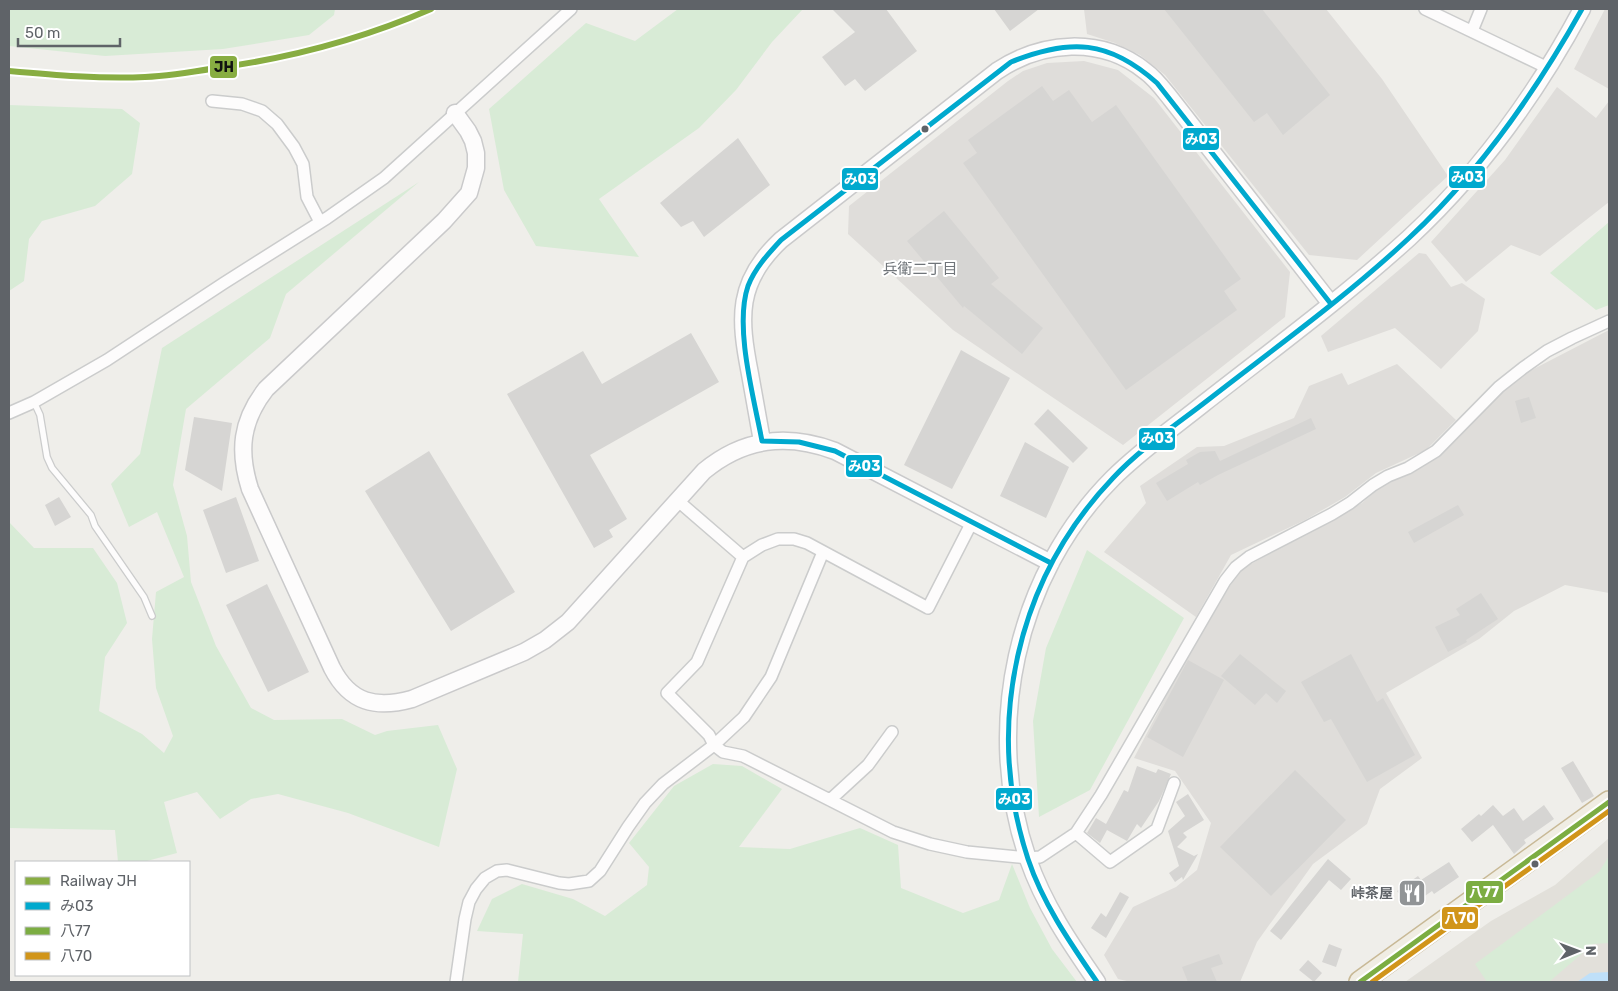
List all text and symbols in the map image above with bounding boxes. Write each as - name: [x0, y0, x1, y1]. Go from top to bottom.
- scale bar: [18, 15, 120, 47]
- text: 50 m: [25, 24, 60, 42]
- line badge: JH: [209, 55, 238, 79]
- text: JH: [214, 59, 234, 76]
- unlabelled marker: [920, 124, 930, 134]
- line badge: み03: [1182, 127, 1220, 151]
- text: み03: [1185, 131, 1217, 148]
- line badge: み03: [1448, 165, 1486, 189]
- line badge: み03: [841, 167, 879, 191]
- text: み03: [1451, 169, 1483, 186]
- text: み03: [844, 171, 876, 188]
- district label: 兵衛二丁目: [882, 260, 958, 278]
- line badge: み03: [1138, 427, 1176, 451]
- text: み03: [1141, 430, 1173, 447]
- line badge: み03: [845, 454, 883, 478]
- text: み03: [848, 458, 880, 475]
- line badge: み03: [995, 787, 1033, 811]
- text: み03: [998, 791, 1030, 808]
- unlabelled marker: [1530, 859, 1540, 869]
- legend: [15, 861, 190, 976]
- text: Railway JH: [60, 872, 137, 890]
- restaurant icon: 峠茶屋: [1397, 878, 1427, 908]
- line badge: 八77: [1465, 880, 1504, 904]
- text: 八77: [1469, 884, 1499, 901]
- place label: 峠茶屋: [1351, 885, 1393, 902]
- text: み03: [60, 897, 94, 915]
- line badge: 八70: [1441, 906, 1479, 930]
- text: 八70: [1444, 910, 1476, 927]
- text: 八77: [60, 922, 91, 940]
- north arrow: [1553, 926, 1603, 976]
- text: N: [1582, 946, 1599, 956]
- text: 八70: [60, 947, 92, 965]

